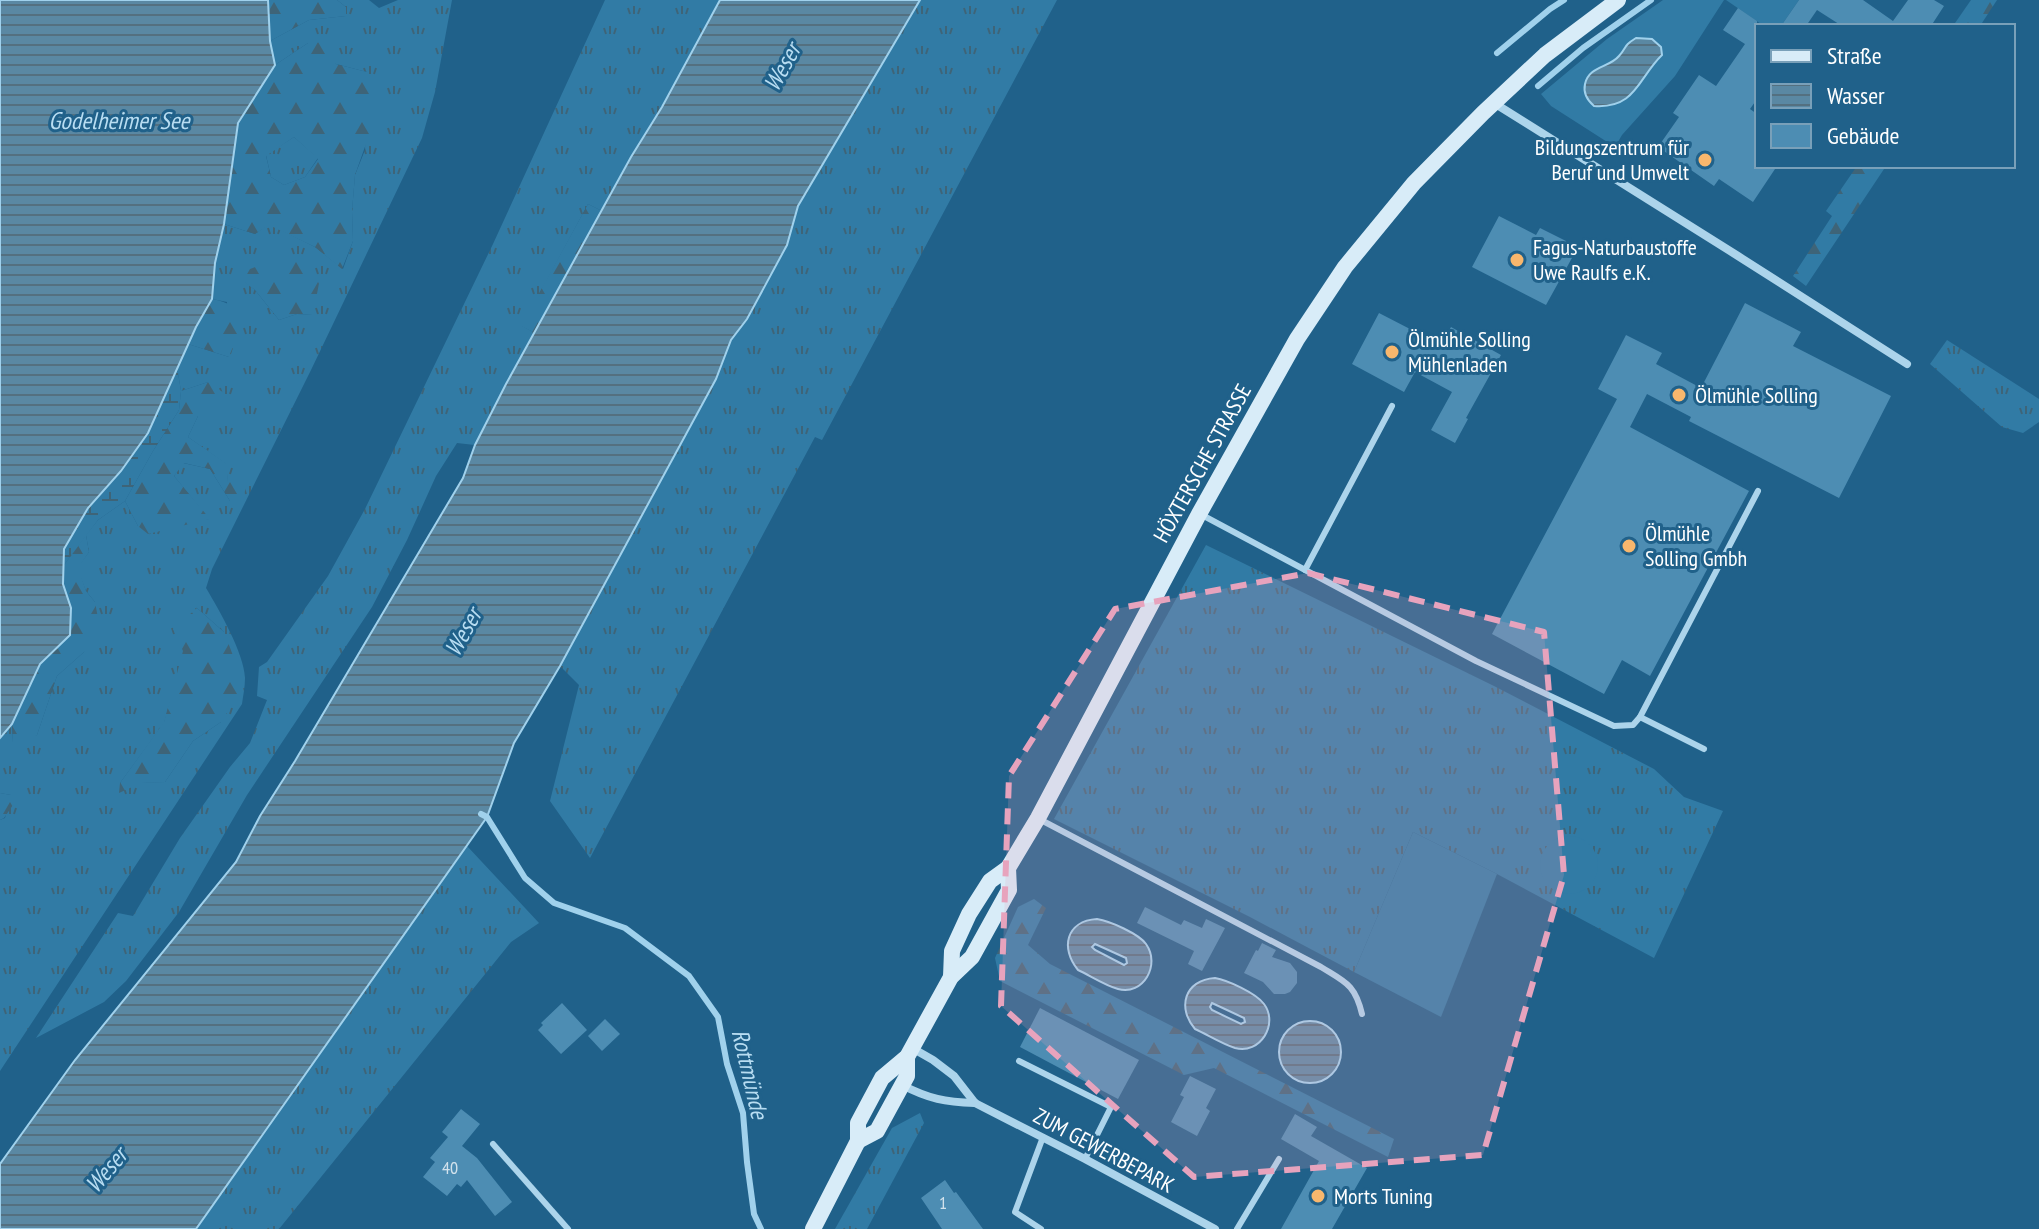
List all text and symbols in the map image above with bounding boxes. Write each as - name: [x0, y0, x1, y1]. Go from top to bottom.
- legend: [1755, 24, 2015, 168]
- water label: Weser: [756, 35, 809, 96]
- text: Straße: [1827, 40, 1882, 71]
- text: Wasser: [1827, 80, 1885, 111]
- water label: Godelheimer See: [49, 105, 192, 136]
- text: Gebäude: [1827, 120, 1899, 151]
- place label: Bildungszentrum für Beruf und Umwelt: [1535, 133, 1689, 186]
- marker: Bildungszentrum für Beruf und Umwelt: [1696, 151, 1714, 169]
- place label: Fagus-Naturbaustoffe Uwe Raulfs e.K.: [1533, 233, 1697, 286]
- marker: Fagus-Naturbaustoffe Uwe Raulfs e.K.: [1508, 251, 1526, 269]
- place label: Ölmühle Solling Mühlenladen: [1408, 325, 1531, 378]
- marker: Ölmühle Solling Mühlenladen: [1383, 343, 1401, 361]
- street label: HÖXTERSCHE STRASSE: [1147, 379, 1257, 547]
- place label: Ölmühle Solling: [1695, 381, 1818, 409]
- marker: Ölmühle Solling: [1670, 386, 1688, 404]
- place label: Ölmühle Solling Gmbh: [1645, 519, 1747, 572]
- marker: Ölmühle Solling Gmbh: [1620, 537, 1638, 555]
- water label: Weser: [437, 600, 490, 661]
- water label: Rottmünde: [725, 1026, 776, 1124]
- street label: ZUM GEWERBEPARK: [1029, 1101, 1179, 1199]
- water label: Weser: [78, 1138, 136, 1199]
- house number: 40: [442, 1156, 458, 1179]
- place label: Morts Tuning: [1334, 1182, 1433, 1210]
- marker: Morts Tuning: [1309, 1187, 1327, 1205]
- house number: 1: [939, 1191, 947, 1214]

